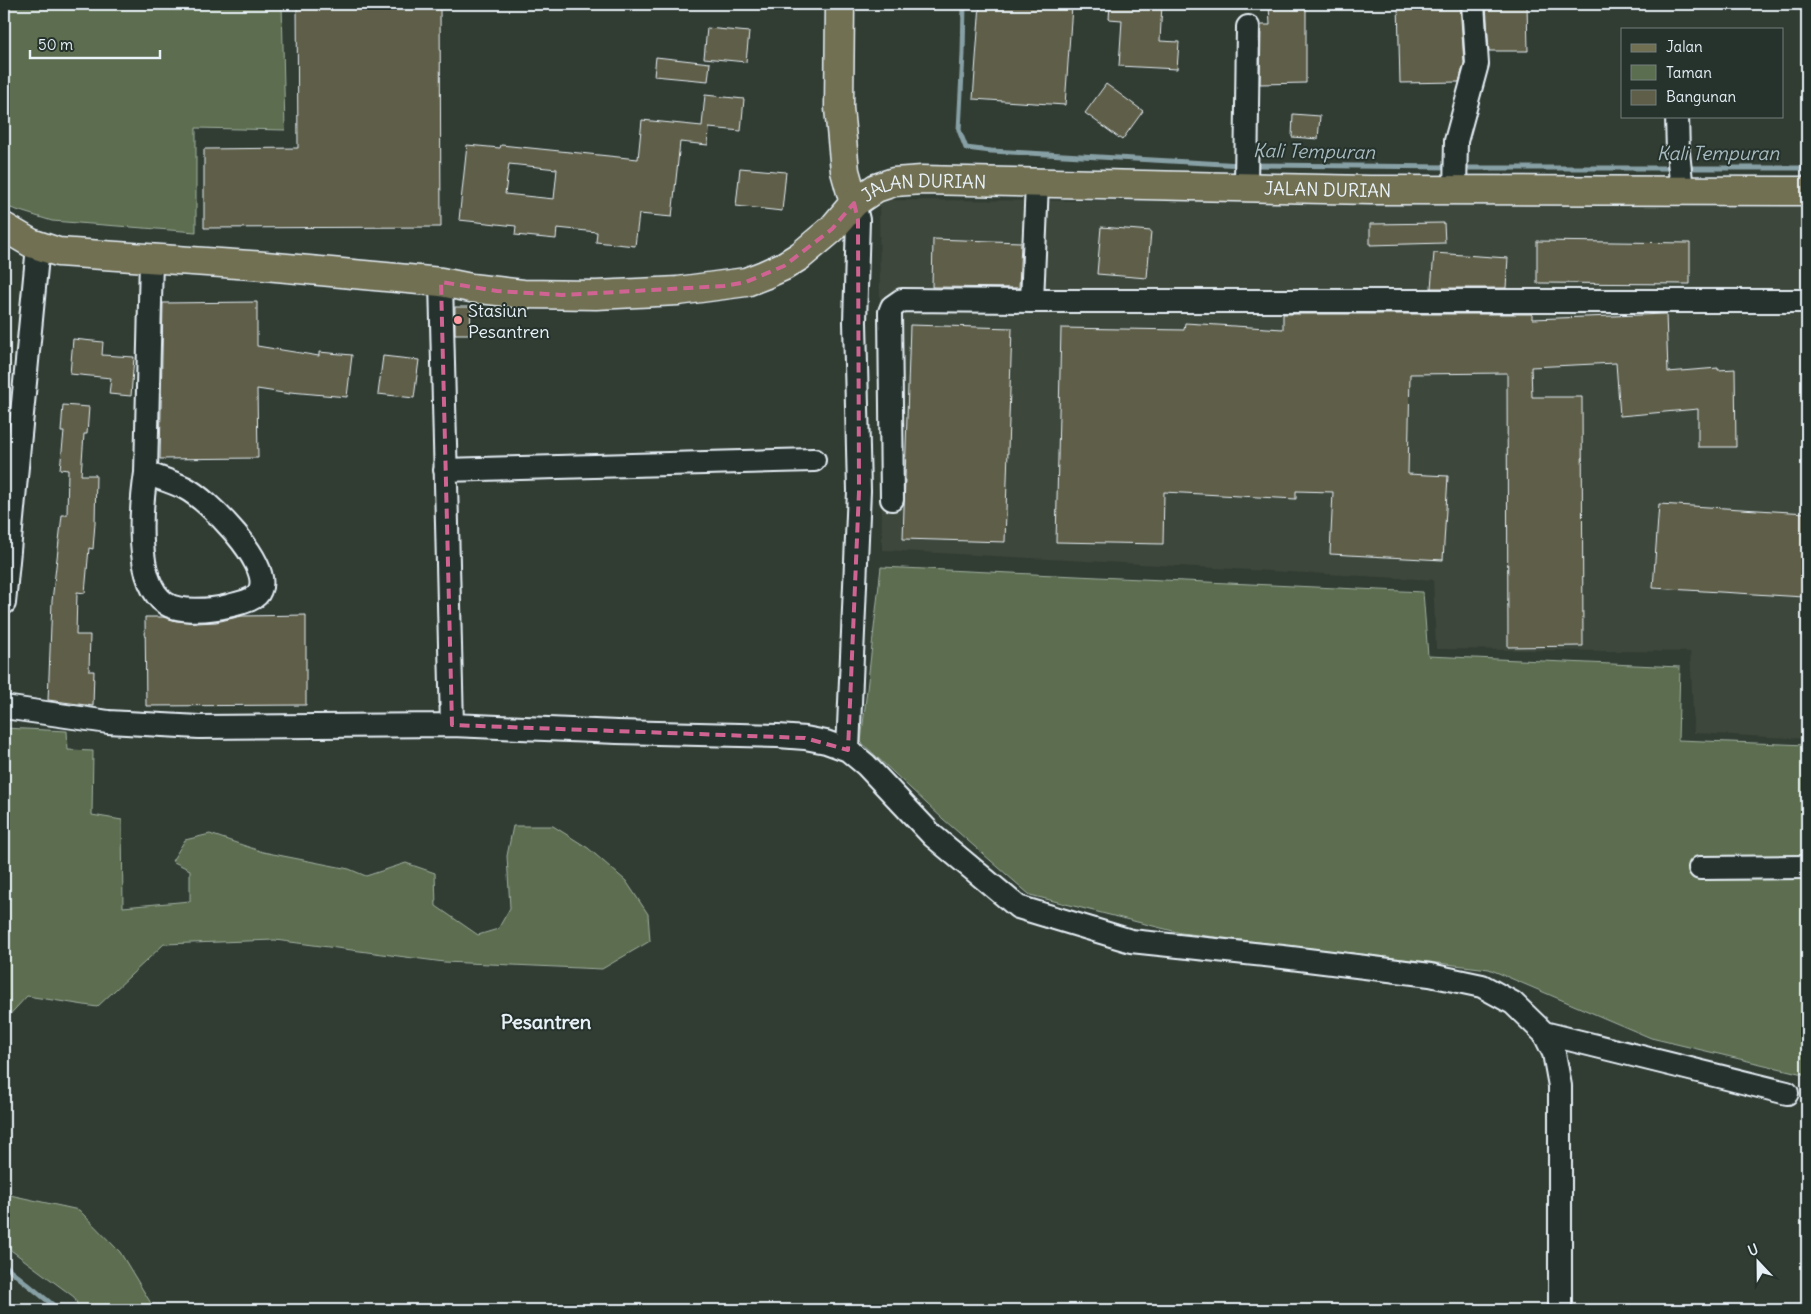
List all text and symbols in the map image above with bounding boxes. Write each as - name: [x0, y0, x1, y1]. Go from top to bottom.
- scale bar: [30, 28, 160, 60]
- legend: [1621, 28, 1784, 118]
- text: 50 m: [38, 35, 73, 54]
- text: Jalan: [1666, 37, 1703, 56]
- text: Taman: [1666, 63, 1712, 82]
- text: Bangunan: [1666, 87, 1736, 106]
- water label: Kali Tempuran: [1253, 138, 1376, 164]
- water label: Kali Tempuran: [1657, 141, 1780, 165]
- street label: JALAN DURIAN: [856, 168, 987, 207]
- street label: JALAN DURIAN: [1264, 176, 1391, 202]
- place label: Stasiun Pesantren: [468, 299, 550, 343]
- marker: Stasiun Pesantren: [452, 314, 464, 326]
- district label: Pesantren: [501, 1009, 592, 1034]
- north arrow: [1734, 1236, 1784, 1286]
- text: U: [1745, 1240, 1761, 1260]

